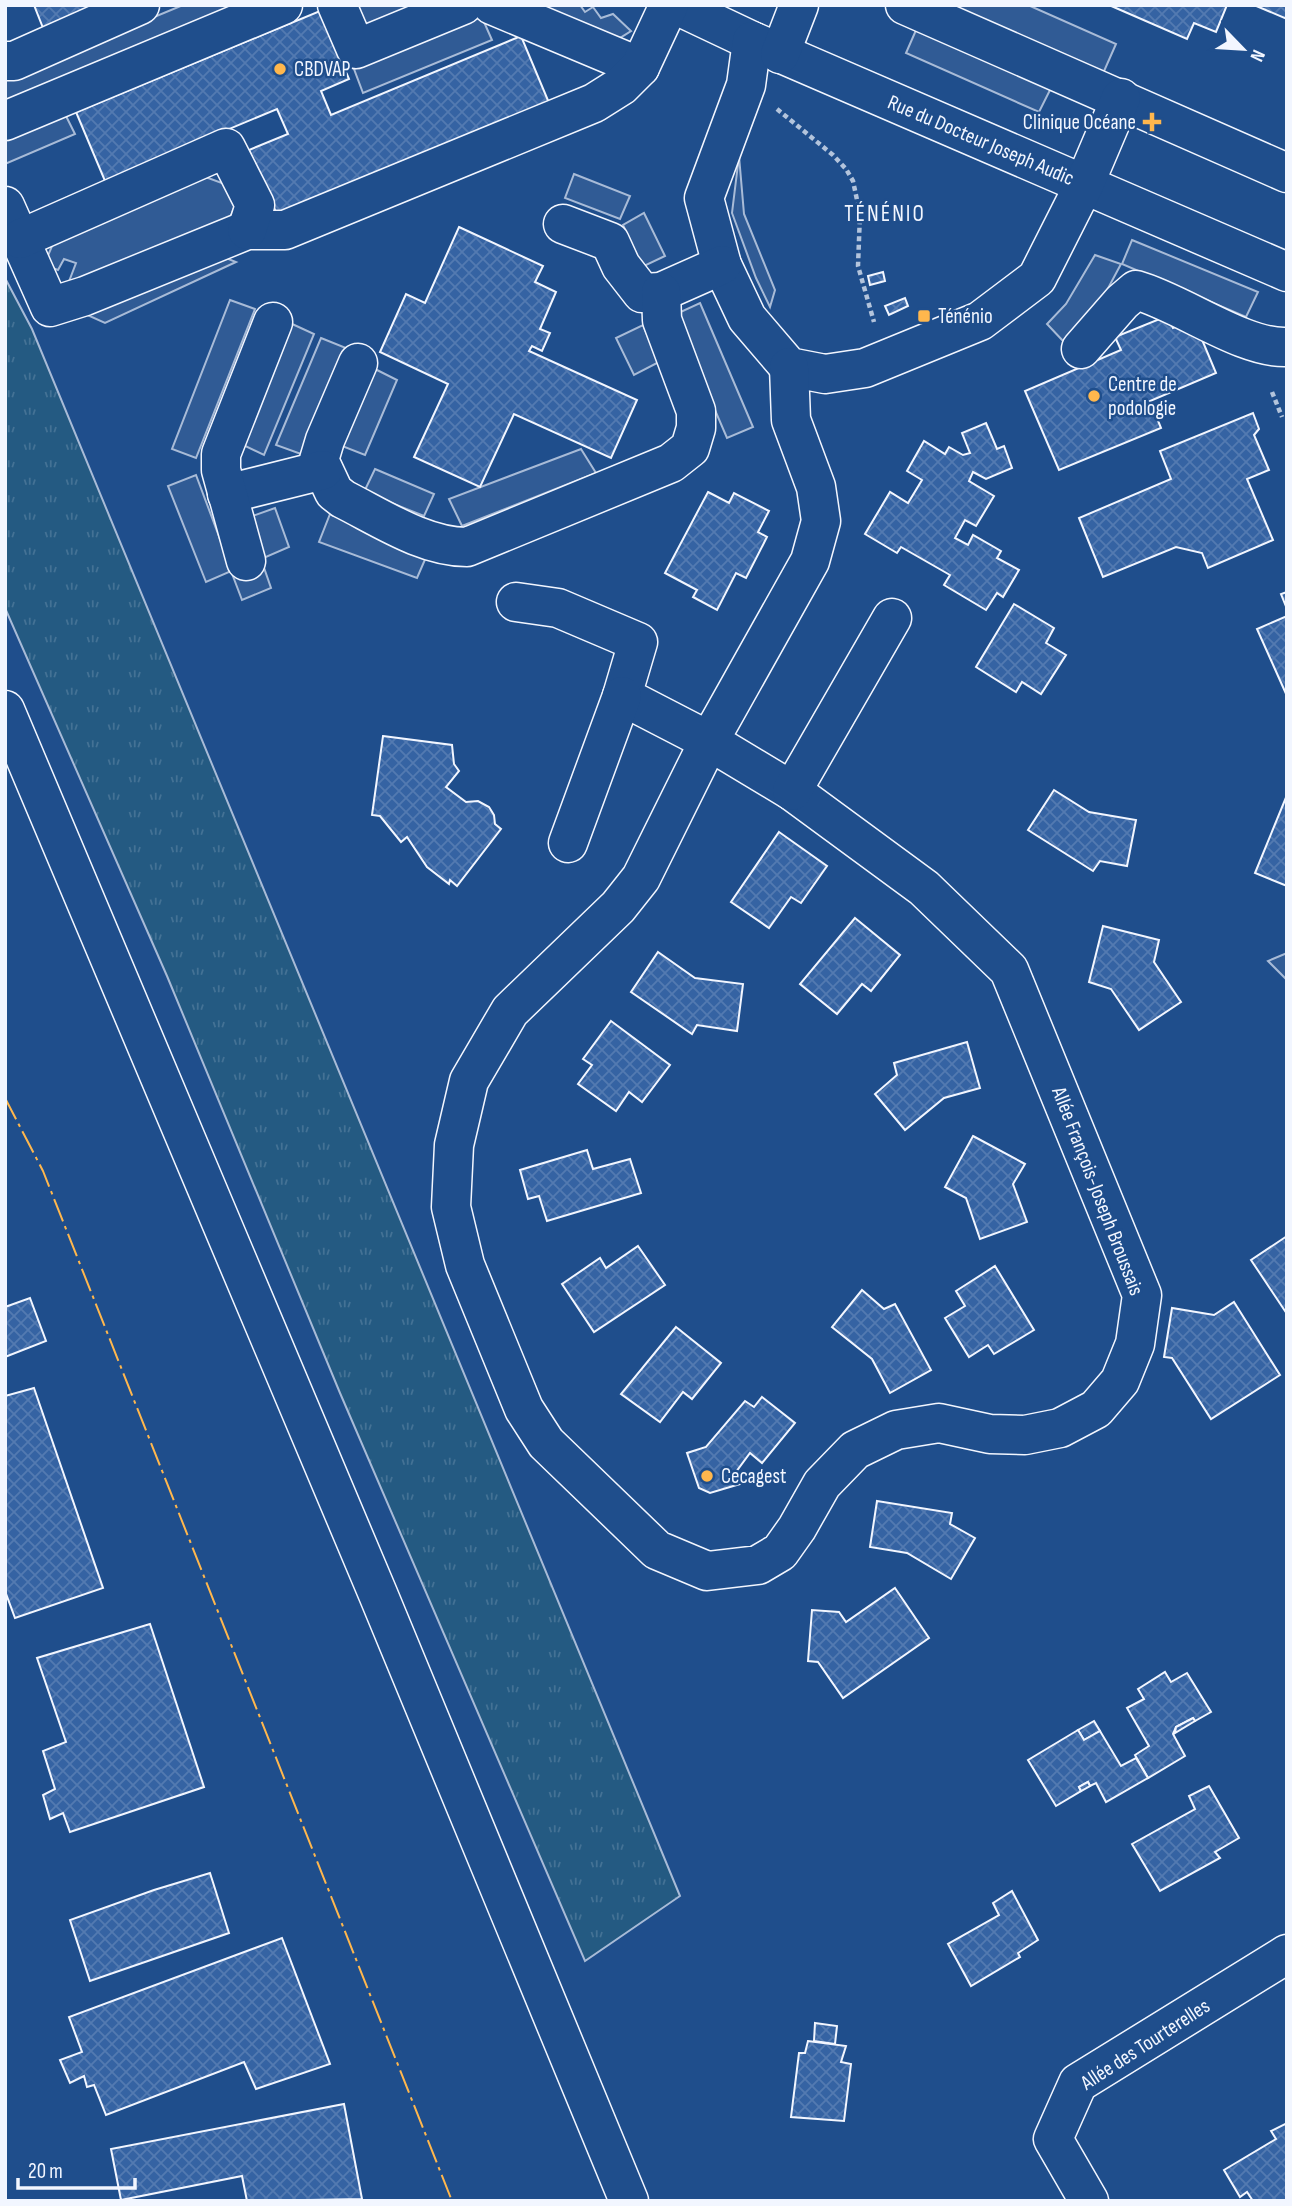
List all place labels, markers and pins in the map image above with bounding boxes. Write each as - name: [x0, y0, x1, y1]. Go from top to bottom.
- place label: CBDVAP: [294, 57, 351, 82]
- marker: CBDVAP: [272, 61, 288, 77]
- place label: Clinique Océane: [1023, 110, 1136, 135]
- marker: Clinique Océane: [1142, 112, 1162, 132]
- place label: Ténénio: [938, 304, 993, 329]
- marker: Ténénio: [916, 308, 932, 324]
- place label: Centre de podologie: [1108, 372, 1177, 421]
- marker: Centre de podologie: [1086, 388, 1102, 404]
- place label: Cecagest: [721, 1464, 786, 1489]
- marker: Cecagest: [699, 1468, 715, 1484]

